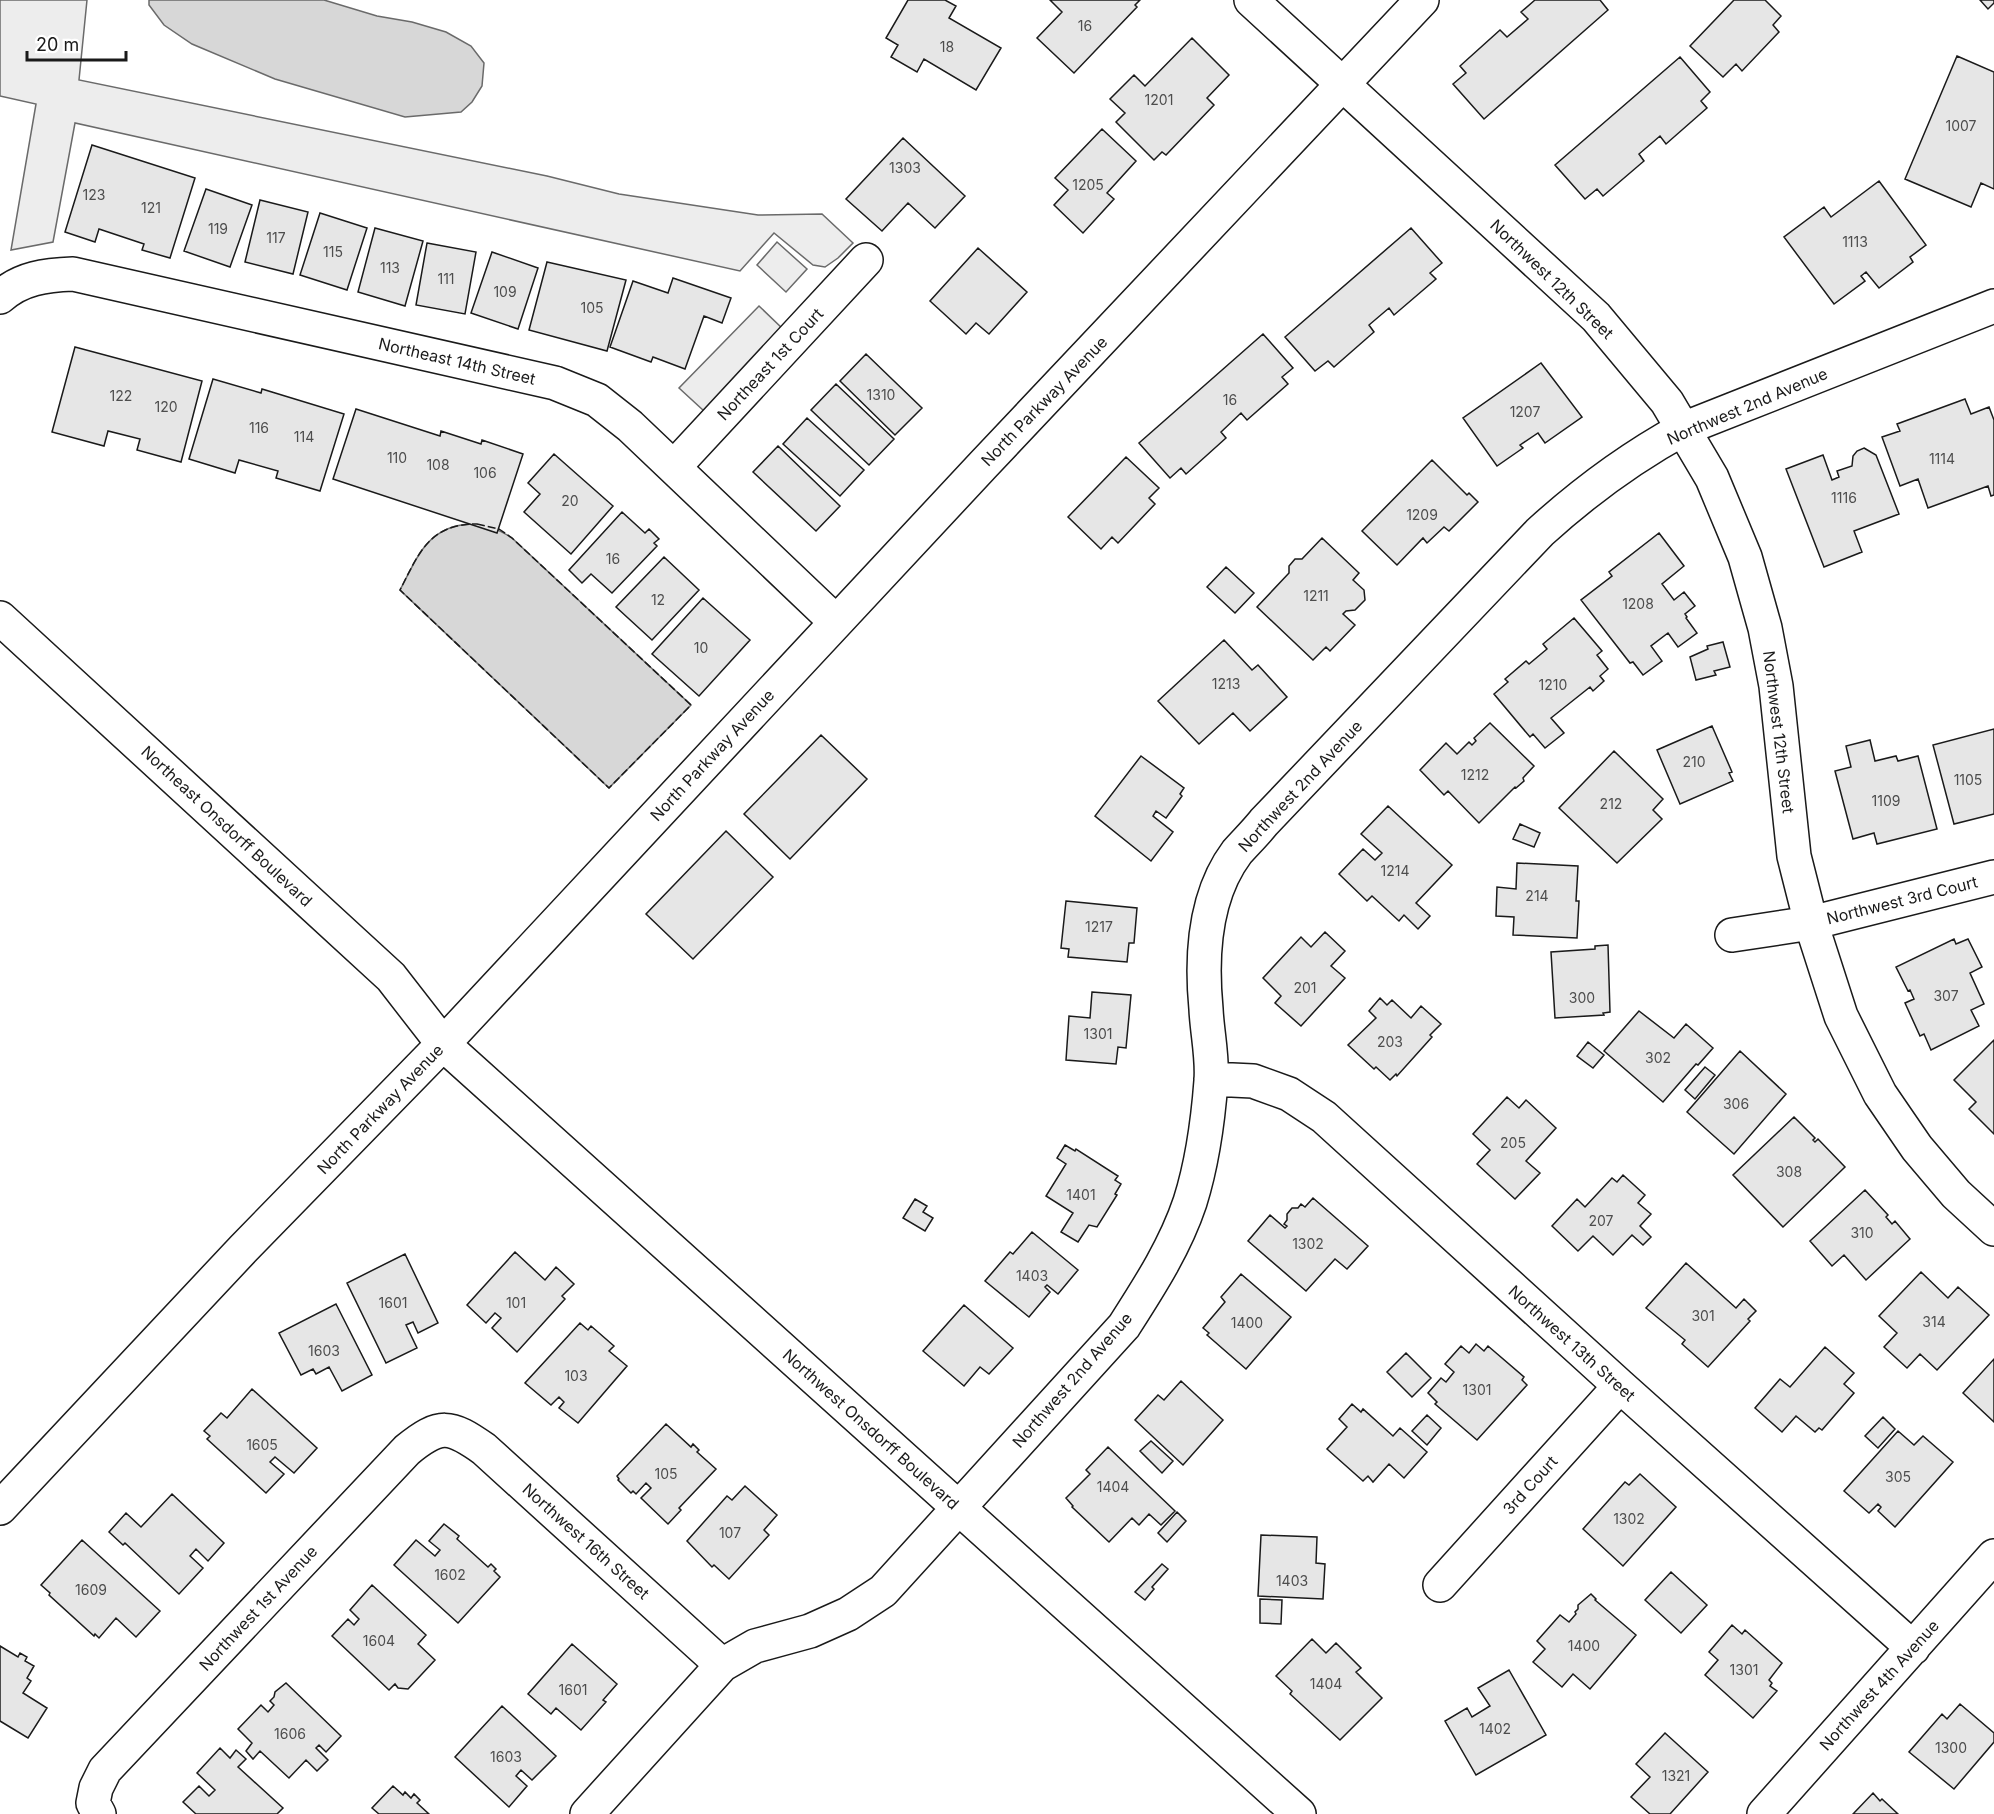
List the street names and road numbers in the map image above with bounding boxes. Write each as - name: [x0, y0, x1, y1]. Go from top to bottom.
- street label: Northwest 12th Street: [1486, 215, 1618, 343]
- street label: Northeast 1st Court: [713, 304, 827, 424]
- street label: North Parkway Avenue: [977, 332, 1111, 470]
- street label: Northeast 14th Street: [377, 333, 537, 389]
- street label: Northwest 2nd Avenue: [1664, 363, 1830, 449]
- street label: Northwest 12th Street: [1759, 650, 1799, 814]
- street label: North Parkway Avenue: [646, 685, 778, 825]
- street label: Northwest 2nd Avenue: [1234, 716, 1366, 856]
- street label: Northeast Onsdorff Boulevard: [137, 741, 317, 911]
- street label: Northwest 3rd Court: [1824, 872, 1980, 928]
- street label: North Parkway Avenue: [313, 1040, 447, 1178]
- street label: Northwest 13th Street: [1504, 1281, 1640, 1405]
- street label: Northwest 2nd Avenue: [1008, 1308, 1136, 1452]
- street label: Northwest Onsdorff Boulevard: [779, 1345, 963, 1513]
- street label: 3rd Court: [1498, 1451, 1562, 1519]
- street label: Northwest 16th Street: [518, 1479, 654, 1603]
- street label: Northwest 1st Avenue: [195, 1541, 321, 1675]
- street label: Northwest 4th Avenue: [1815, 1616, 1943, 1754]

